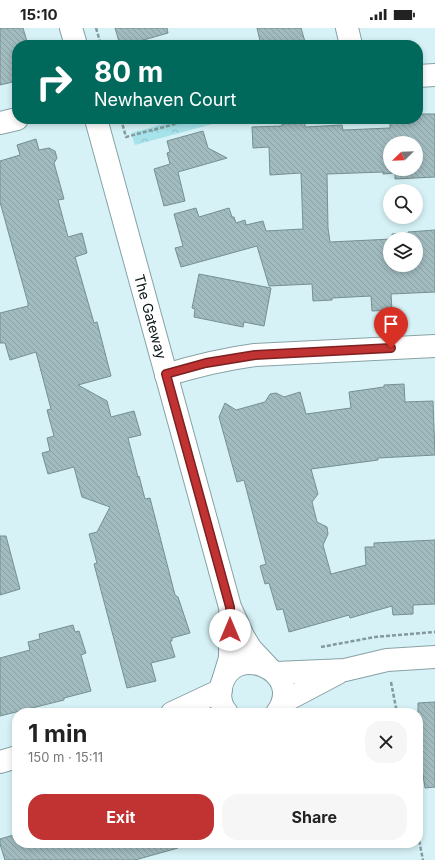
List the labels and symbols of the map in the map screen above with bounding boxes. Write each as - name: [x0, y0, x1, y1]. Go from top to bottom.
- north arrow: [383, 136, 423, 176]
- street label: The Gateway: [131, 272, 171, 361]
- pin: [374, 307, 408, 348]
- position arrow: [209, 609, 251, 651]

